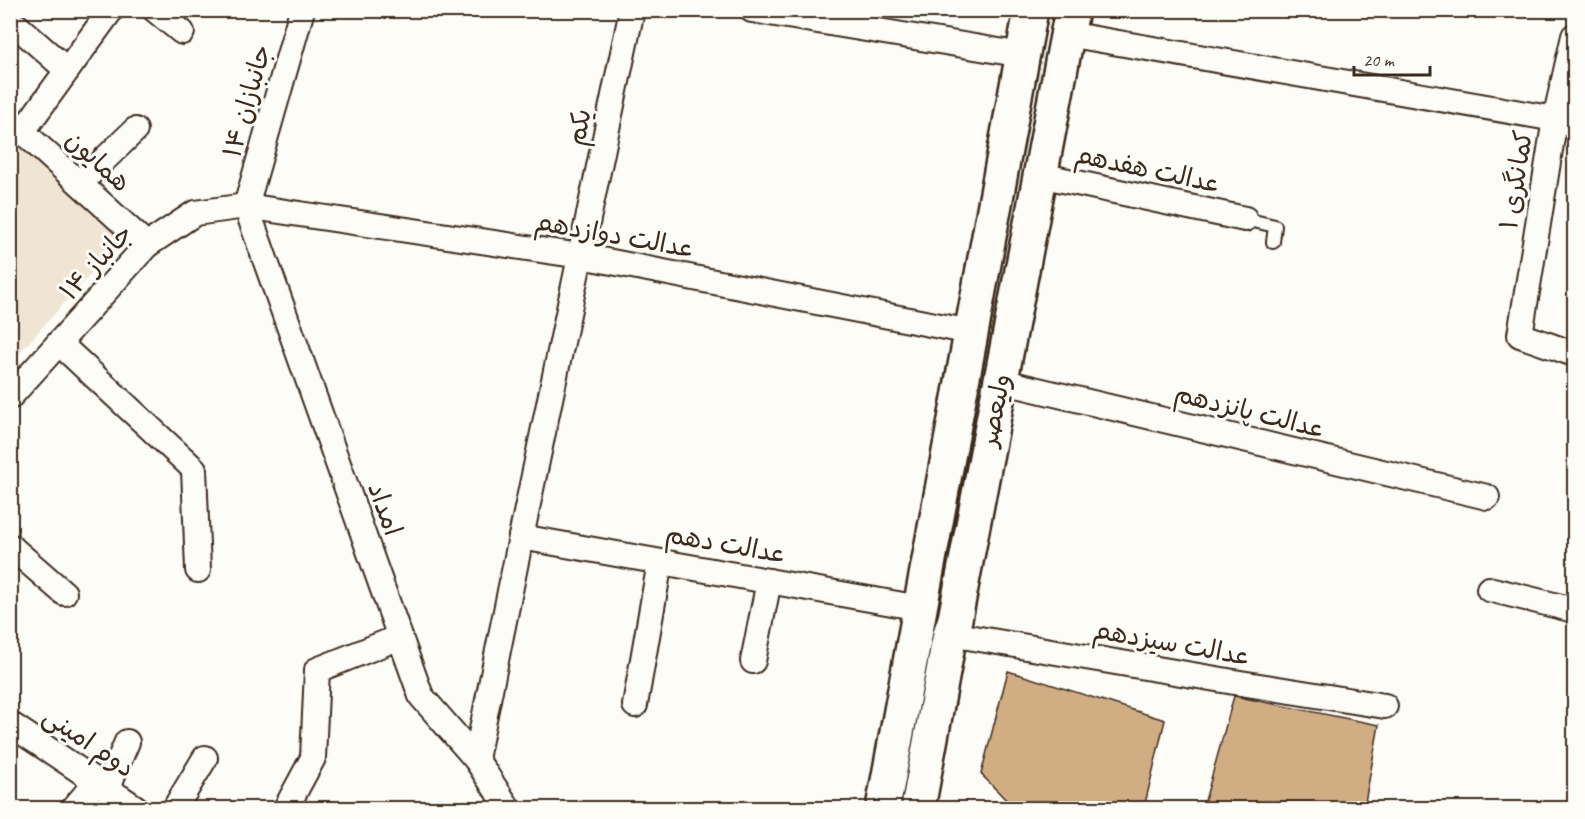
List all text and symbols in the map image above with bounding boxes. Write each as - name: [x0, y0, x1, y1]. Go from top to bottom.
- scale bar: [1354, 39, 1430, 77]
- street label: جانبازان ۱۴: [215, 41, 279, 161]
- text: 20 m: [1363, 49, 1396, 71]
- street label: یکم: [559, 106, 602, 149]
- street label: همایون: [58, 123, 138, 199]
- street label: ۱ کمانگری: [1492, 128, 1540, 232]
- street label: عدالت هفدهم: [1071, 137, 1224, 203]
- street label: عدالت دوازدهم: [532, 205, 698, 268]
- street label: جانباز ۱۴: [52, 217, 140, 307]
- street label: ولیعصر: [971, 371, 1018, 451]
- street label: عدالت پانزدهم: [1170, 376, 1329, 449]
- street label: امداد: [360, 478, 410, 540]
- street label: عدالت دهم: [662, 517, 789, 574]
- street label: عدالت سیزدهم: [1090, 613, 1253, 676]
- street label: دوم امینی: [35, 699, 141, 787]

